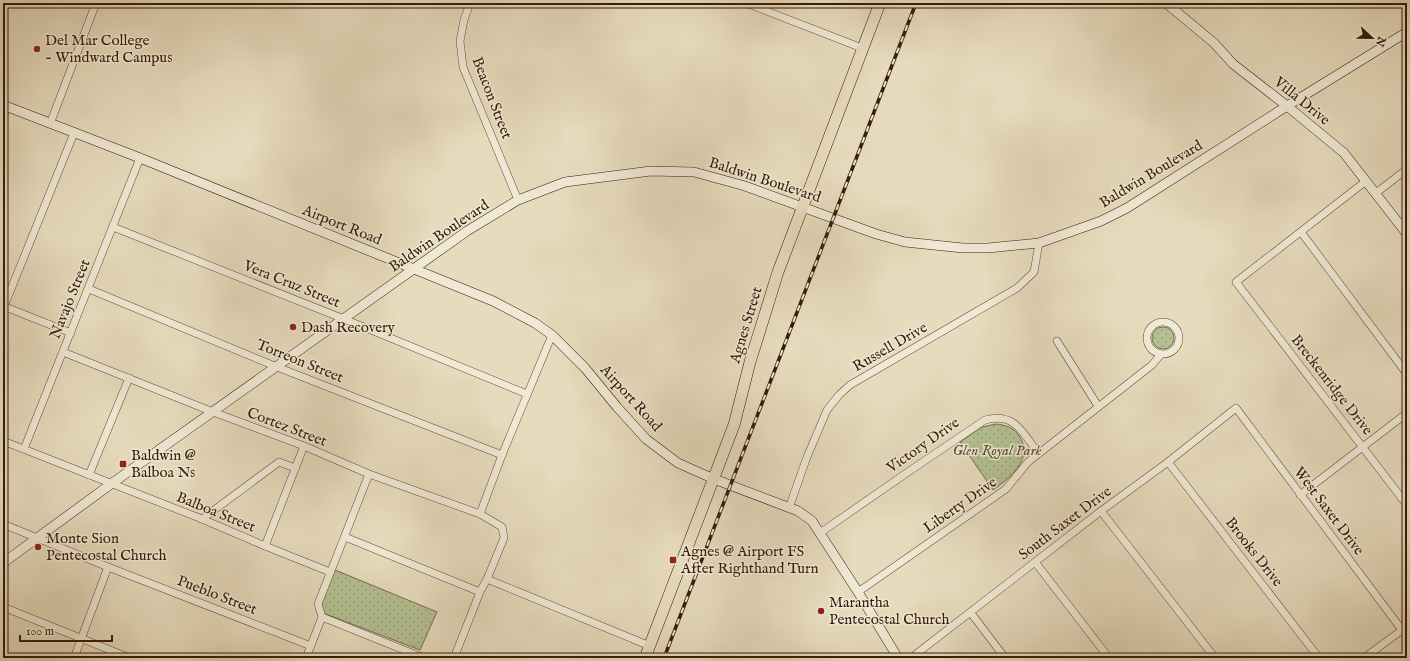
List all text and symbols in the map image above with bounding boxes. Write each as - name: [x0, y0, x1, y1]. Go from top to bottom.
- north arrow: [1352, 18, 1392, 58]
- place label: Del Mar College - Windward Campus: [45, 31, 172, 67]
- text: N: [1372, 33, 1389, 49]
- marker: Del Mar College - Windward Campus: [32, 44, 42, 54]
- street label: Beacon Street: [468, 54, 516, 142]
- street label: Villa Drive: [1269, 72, 1334, 129]
- street label: Baldwin Boulevard: [1096, 135, 1207, 212]
- street label: Baldwin Boulevard: [707, 153, 824, 207]
- street label: Baldwin Boulevard: [385, 195, 494, 277]
- street label: Airport Road: [299, 200, 385, 250]
- street label: Navajo Street: [45, 256, 95, 342]
- street label: Vera Cruz Street: [240, 256, 343, 312]
- street label: Agnes Street: [725, 284, 767, 366]
- place label: Dash Recovery: [301, 318, 396, 337]
- street label: Russell Drive: [849, 318, 931, 376]
- marker: Dash Recovery: [288, 322, 298, 332]
- street label: Breckenridge Drive: [1287, 331, 1377, 439]
- street label: Torreon Street: [254, 335, 346, 387]
- street label: Airport Road: [595, 360, 667, 436]
- street label: Cortez Street: [244, 403, 330, 451]
- street label: Victory Drive: [882, 413, 963, 478]
- park label: Glen Royal Park: [953, 441, 1042, 460]
- place label: Baldwin @ Balboa Ns: [131, 446, 196, 482]
- marker: Baldwin @ Balboa Ns: [118, 459, 128, 469]
- street label: West Saxet Drive: [1290, 463, 1368, 559]
- street label: Liberty Drive: [919, 473, 1001, 537]
- street label: South Saxet Drive: [1015, 482, 1115, 564]
- street label: Balboa Street: [174, 488, 258, 536]
- street label: Brooks Drive: [1221, 513, 1287, 591]
- place label: Monte Sion Pentecostal Church: [46, 529, 166, 565]
- marker: Monte Sion Pentecostal Church: [33, 542, 43, 552]
- place label: Agnes @ Airport FS After Righthand Turn: [680, 542, 819, 578]
- marker: Agnes @ Airport FS After Righthand Turn: [668, 555, 678, 565]
- street label: Pueblo Street: [174, 571, 260, 619]
- place label: Marantha Pentecostal Church: [829, 593, 949, 629]
- marker: Marantha Pentecostal Church: [816, 606, 826, 616]
- scale bar: [20, 617, 112, 643]
- text: 100 m: [26, 624, 54, 639]

